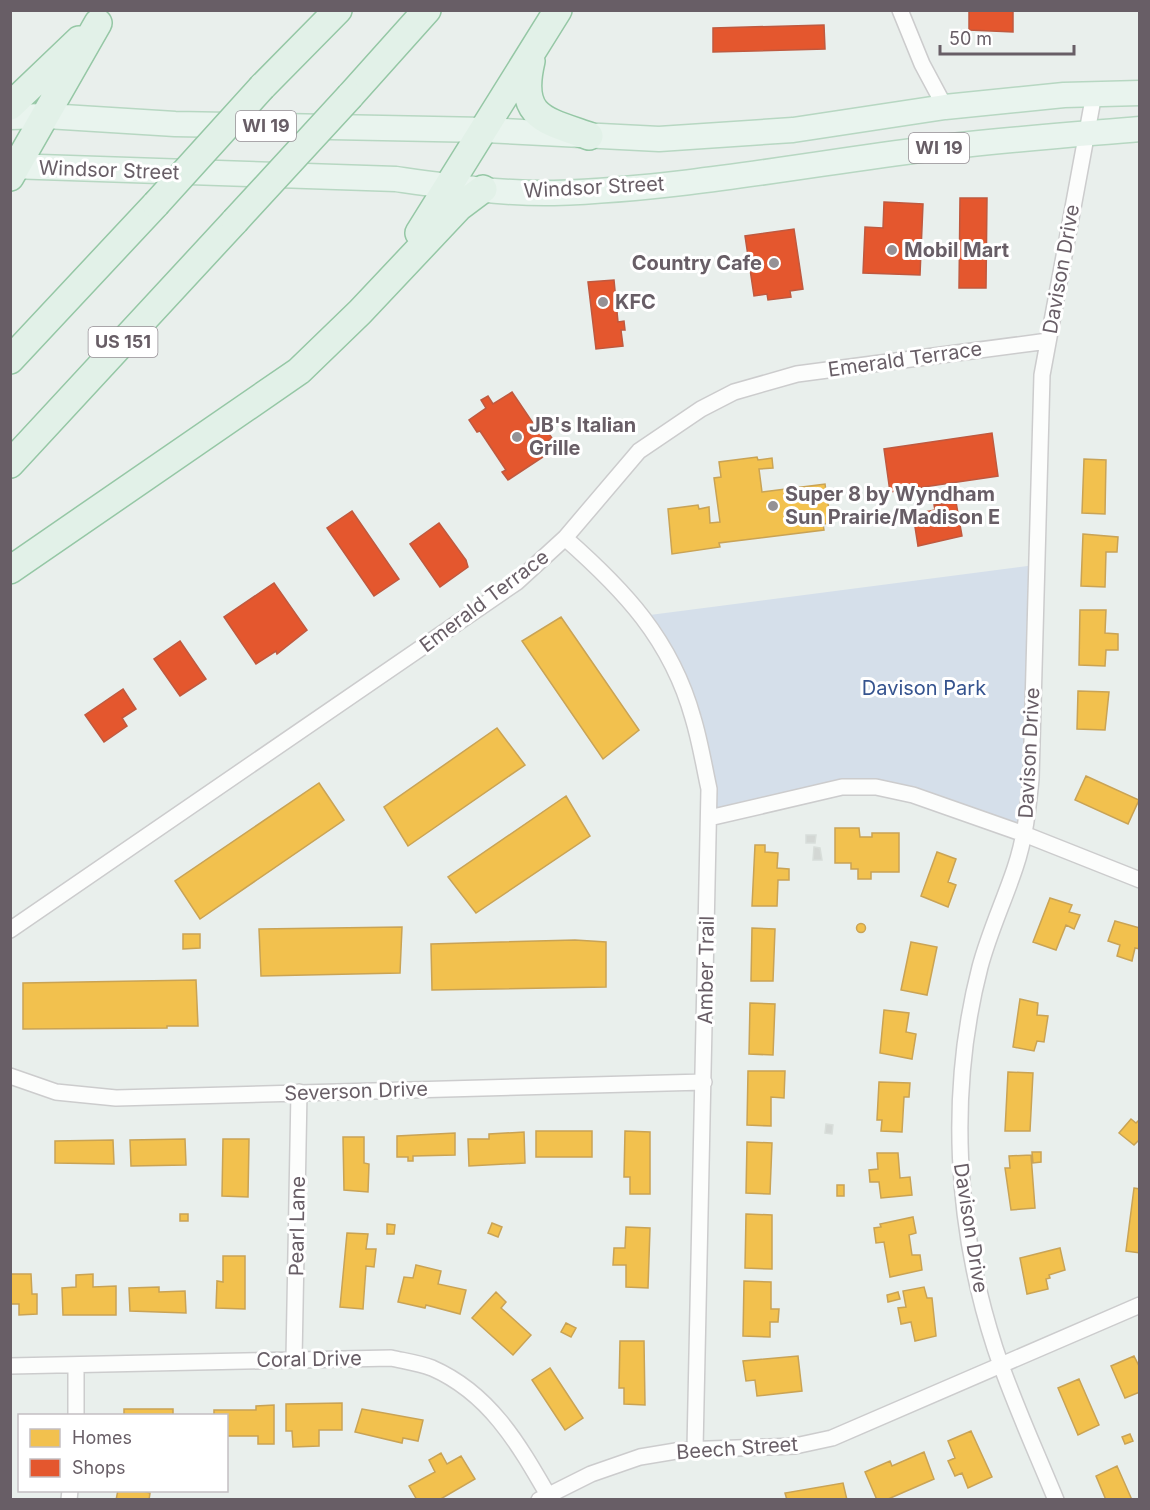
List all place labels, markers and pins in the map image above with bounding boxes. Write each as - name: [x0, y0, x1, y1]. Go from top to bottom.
- place label: Mobil Mart: [904, 238, 1009, 262]
- marker: Mobil Mart: [885, 243, 899, 257]
- place label: Country Cafe: [632, 251, 762, 275]
- marker: Country Cafe: [767, 256, 781, 270]
- place label: KFC: [615, 290, 656, 314]
- marker: KFC: [596, 295, 610, 309]
- place label: JB's Italian Grille: [529, 413, 636, 460]
- marker: JB's Italian Grille: [510, 430, 524, 444]
- place label: Super 8 by Wyndham Sun Prairie/Madison E: [785, 482, 1000, 529]
- marker: Super 8 by Wyndham Sun Prairie/Madison E: [766, 499, 780, 513]

